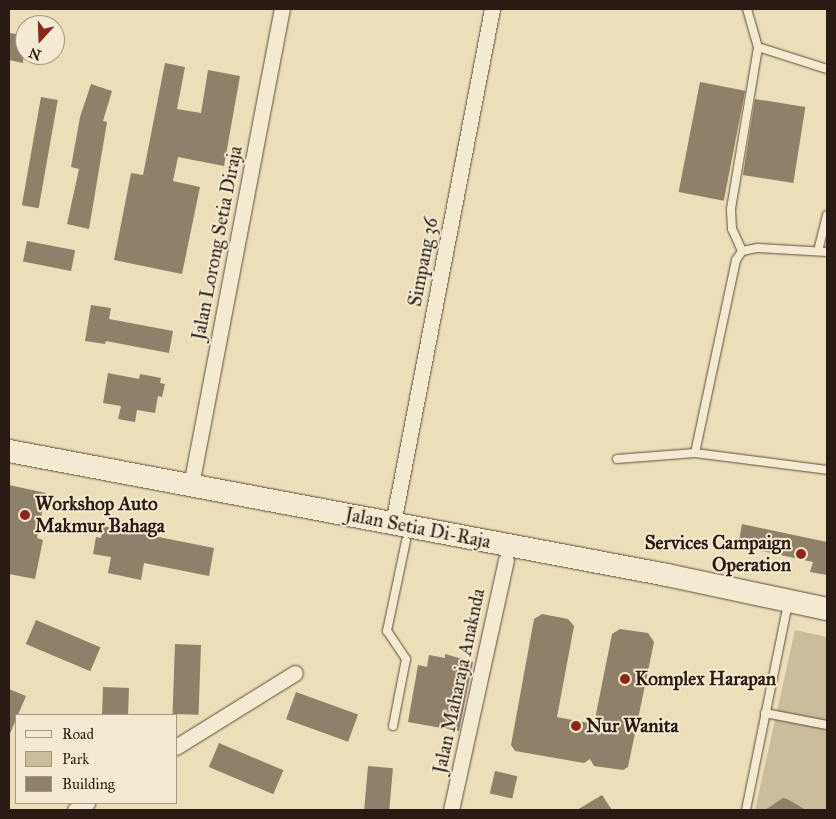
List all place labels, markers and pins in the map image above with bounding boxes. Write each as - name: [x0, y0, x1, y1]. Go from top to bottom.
- place label: Workshop Auto Makmur Bahaga: [35, 493, 165, 537]
- marker: Workshop Auto Makmur Bahaga: [19, 509, 31, 521]
- place label: Services Campaign Operation: [645, 532, 791, 576]
- marker: Services Campaign Operation: [795, 548, 807, 560]
- place label: Komplex Harapan: [635, 668, 776, 690]
- marker: Komplex Harapan: [619, 673, 631, 685]
- place label: Nur Wanita: [586, 715, 678, 737]
- marker: Nur Wanita: [570, 720, 582, 732]

